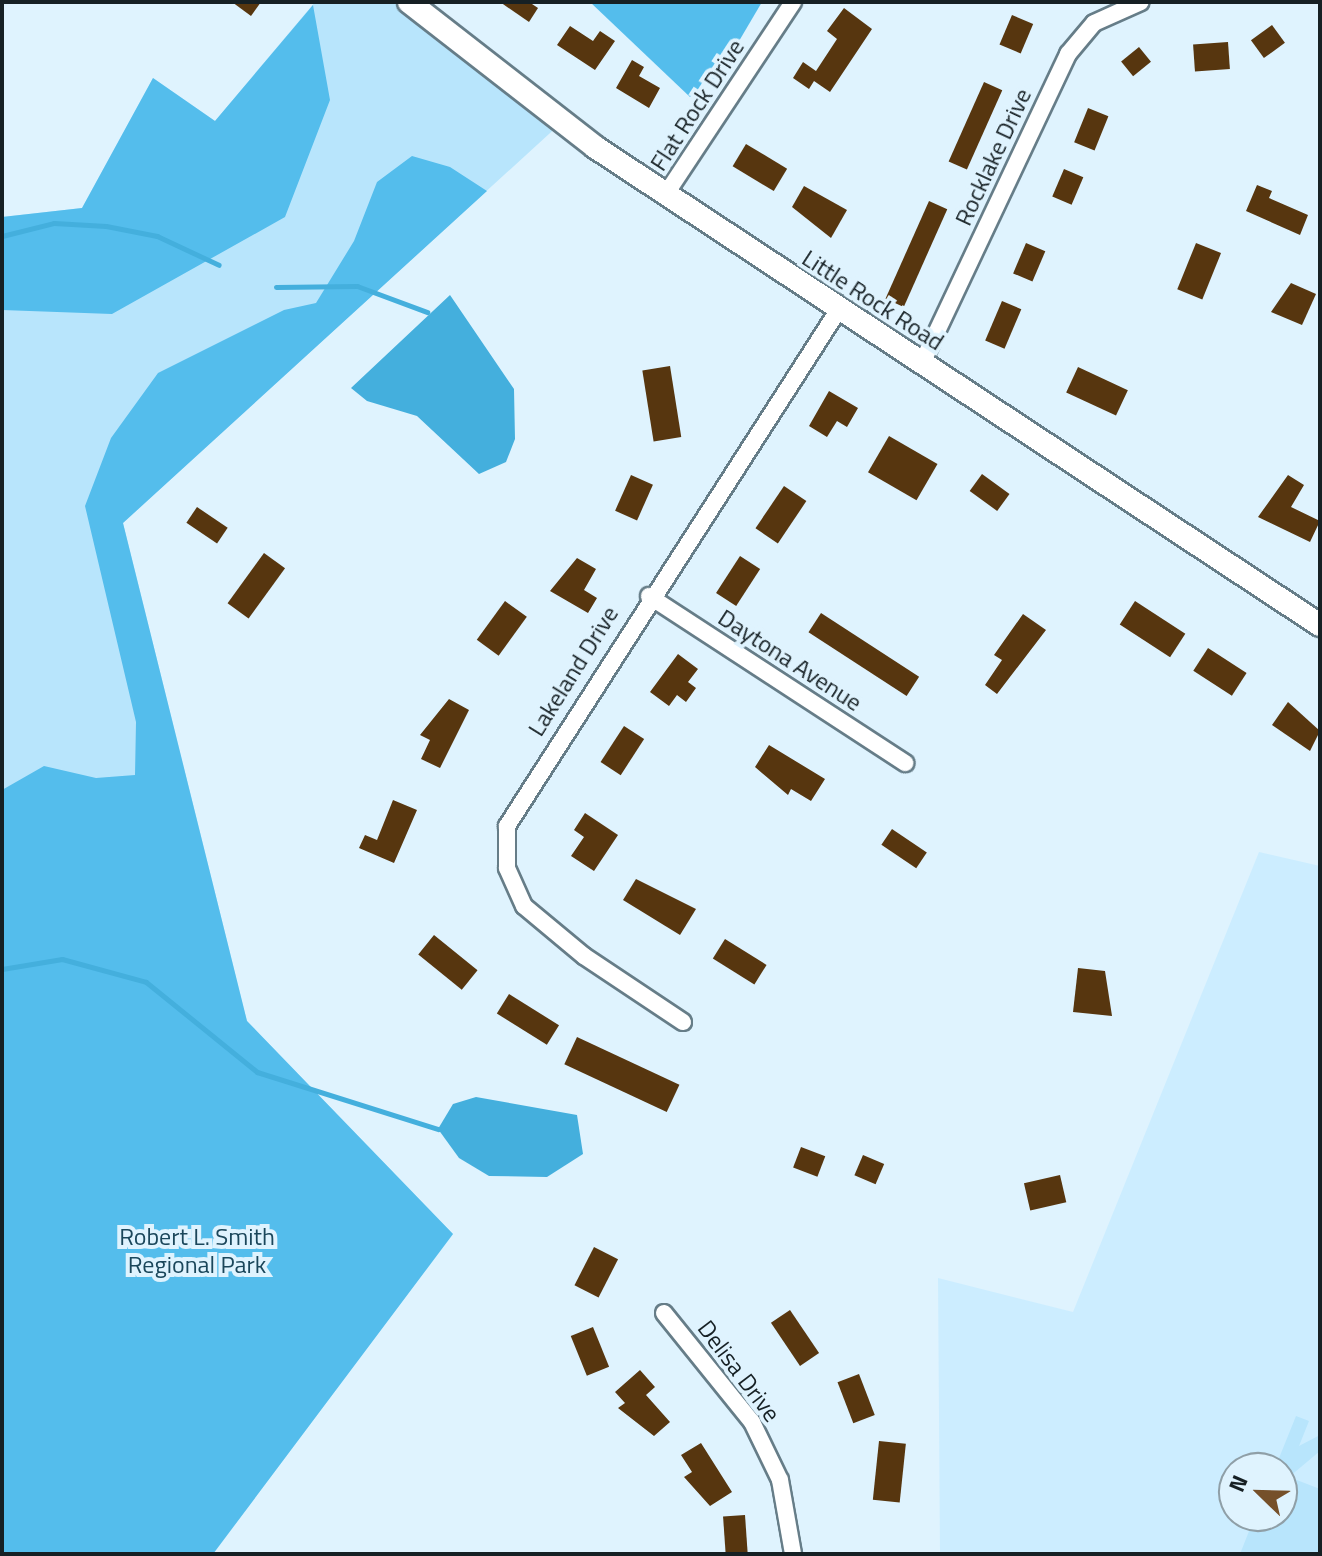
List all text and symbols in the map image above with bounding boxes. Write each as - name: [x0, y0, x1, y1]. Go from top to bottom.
- street label: Flat Rock Drive: [644, 34, 750, 176]
- street label: Rocklake Drive: [949, 84, 1037, 230]
- street label: Little Rock Road: [797, 244, 949, 356]
- street label: Lakeland Drive: [522, 601, 624, 741]
- street label: Daytona Avenue: [713, 603, 867, 717]
- park label: Robert L. Smith Regional Park: [119, 1223, 275, 1279]
- street label: Delisa Drive: [692, 1315, 786, 1427]
- north arrow: [1218, 1452, 1298, 1532]
- text: N: [1219, 1470, 1256, 1497]

